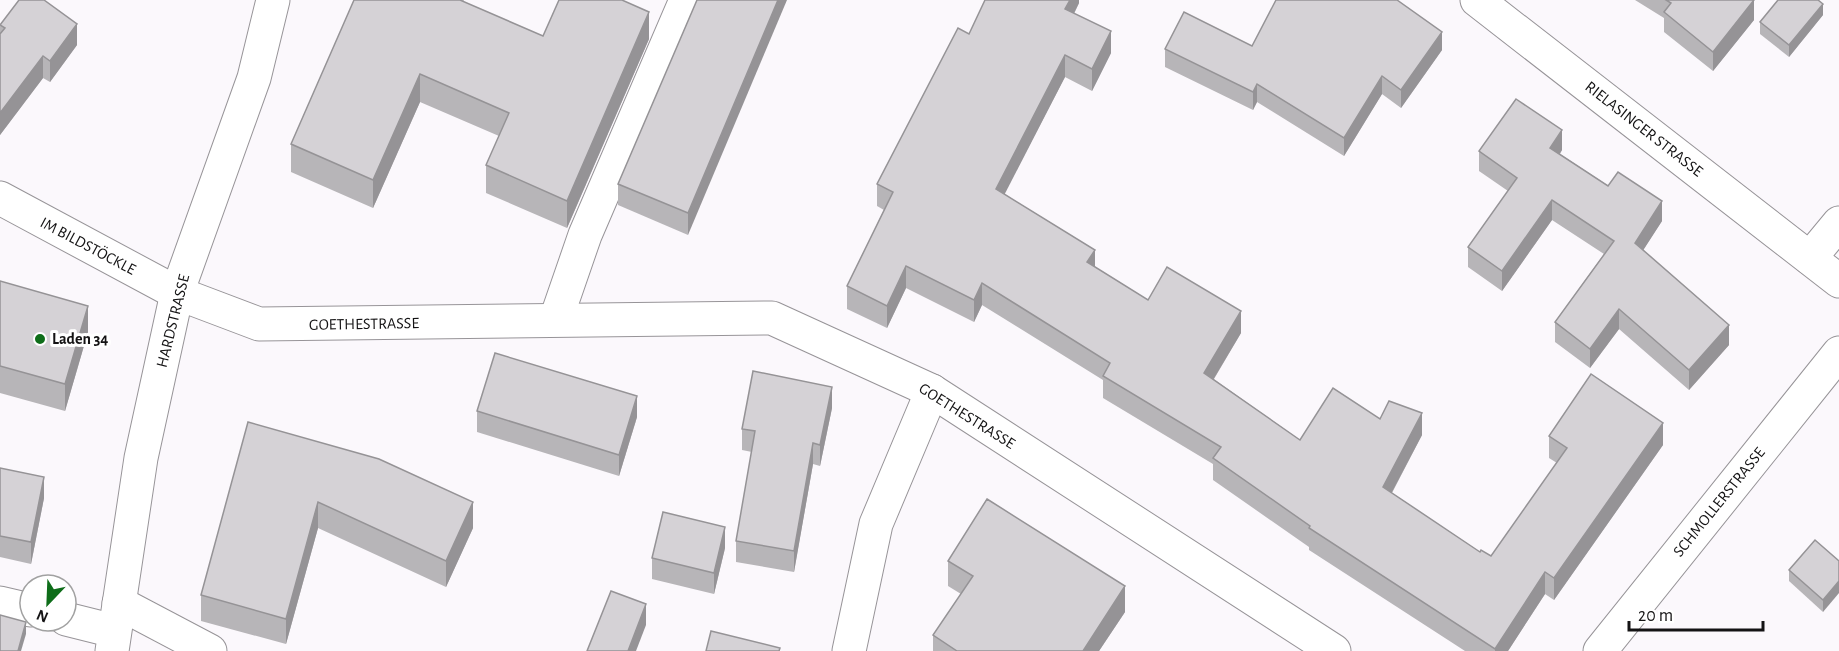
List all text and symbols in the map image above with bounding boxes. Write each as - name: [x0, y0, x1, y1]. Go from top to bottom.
- street label: RIELASINGER STRASSE: [1582, 78, 1706, 180]
- street label: IM BILDSTÖCKLE: [38, 212, 140, 278]
- street label: HARDSTRASSE: [154, 272, 192, 369]
- street label: GOETHESTRASSE: [309, 315, 419, 333]
- place label: Laden 34: [52, 331, 108, 347]
- marker: Laden 34: [33, 332, 47, 346]
- street label: GOETHESTRASSE: [916, 380, 1018, 452]
- street label: SCHMOLLERSTRASSE: [1670, 444, 1768, 560]
- north arrow: [18, 573, 78, 633]
- scale bar: [1629, 594, 1762, 632]
- text: N: [34, 606, 51, 625]
- text: 20 m: [1638, 607, 1673, 625]

